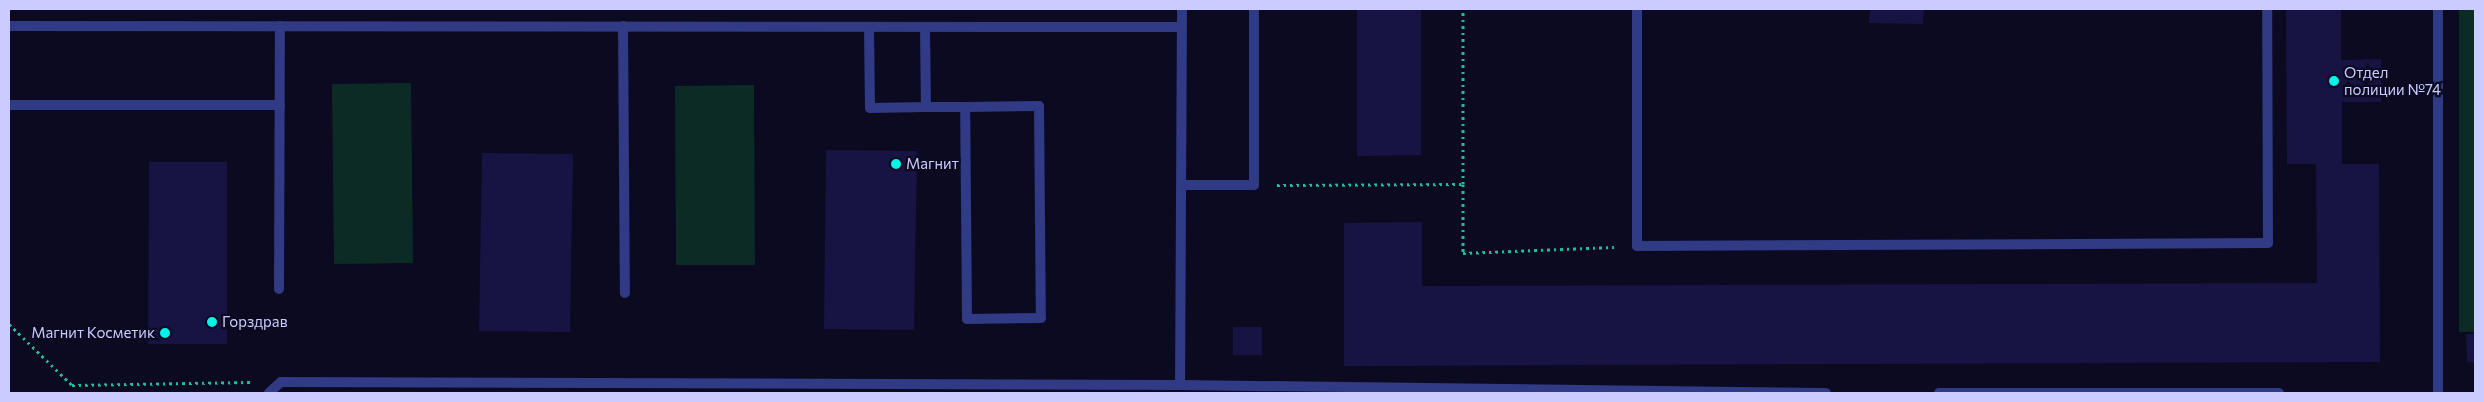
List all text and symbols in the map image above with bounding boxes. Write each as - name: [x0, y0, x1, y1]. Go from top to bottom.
- place label: Отдел полиции №74: [2344, 63, 2441, 98]
- marker: Отдел полиции №74: [2328, 75, 2340, 87]
- place label: Магнит: [906, 155, 959, 173]
- marker: Магнит: [890, 158, 902, 170]
- place label: Горздрав: [222, 313, 288, 331]
- marker: Горздрав: [206, 316, 218, 328]
- place label: Магнит Косметик: [31, 324, 155, 342]
- marker: Магнит Косметик: [159, 327, 171, 339]

